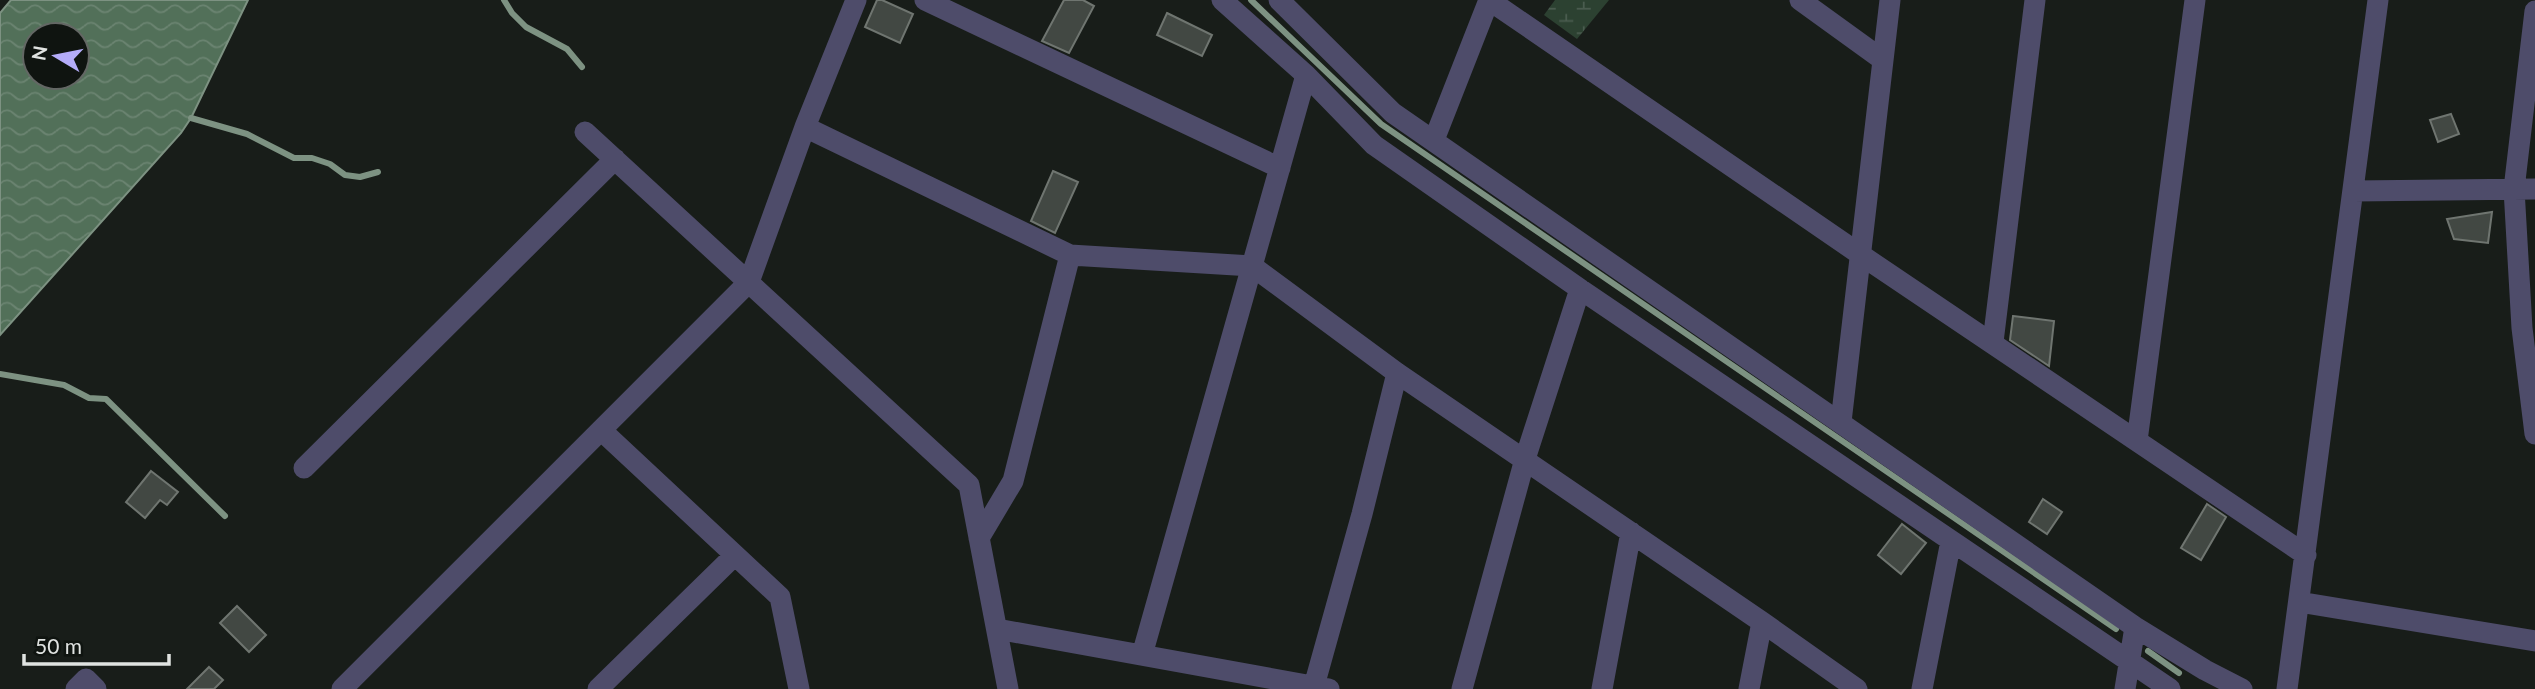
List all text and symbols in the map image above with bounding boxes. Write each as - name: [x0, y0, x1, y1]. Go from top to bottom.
- north arrow: [21, 21, 91, 91]
- text: N: [26, 44, 51, 62]
- scale bar: [24, 622, 170, 666]
- text: 50 m: [35, 633, 82, 658]

